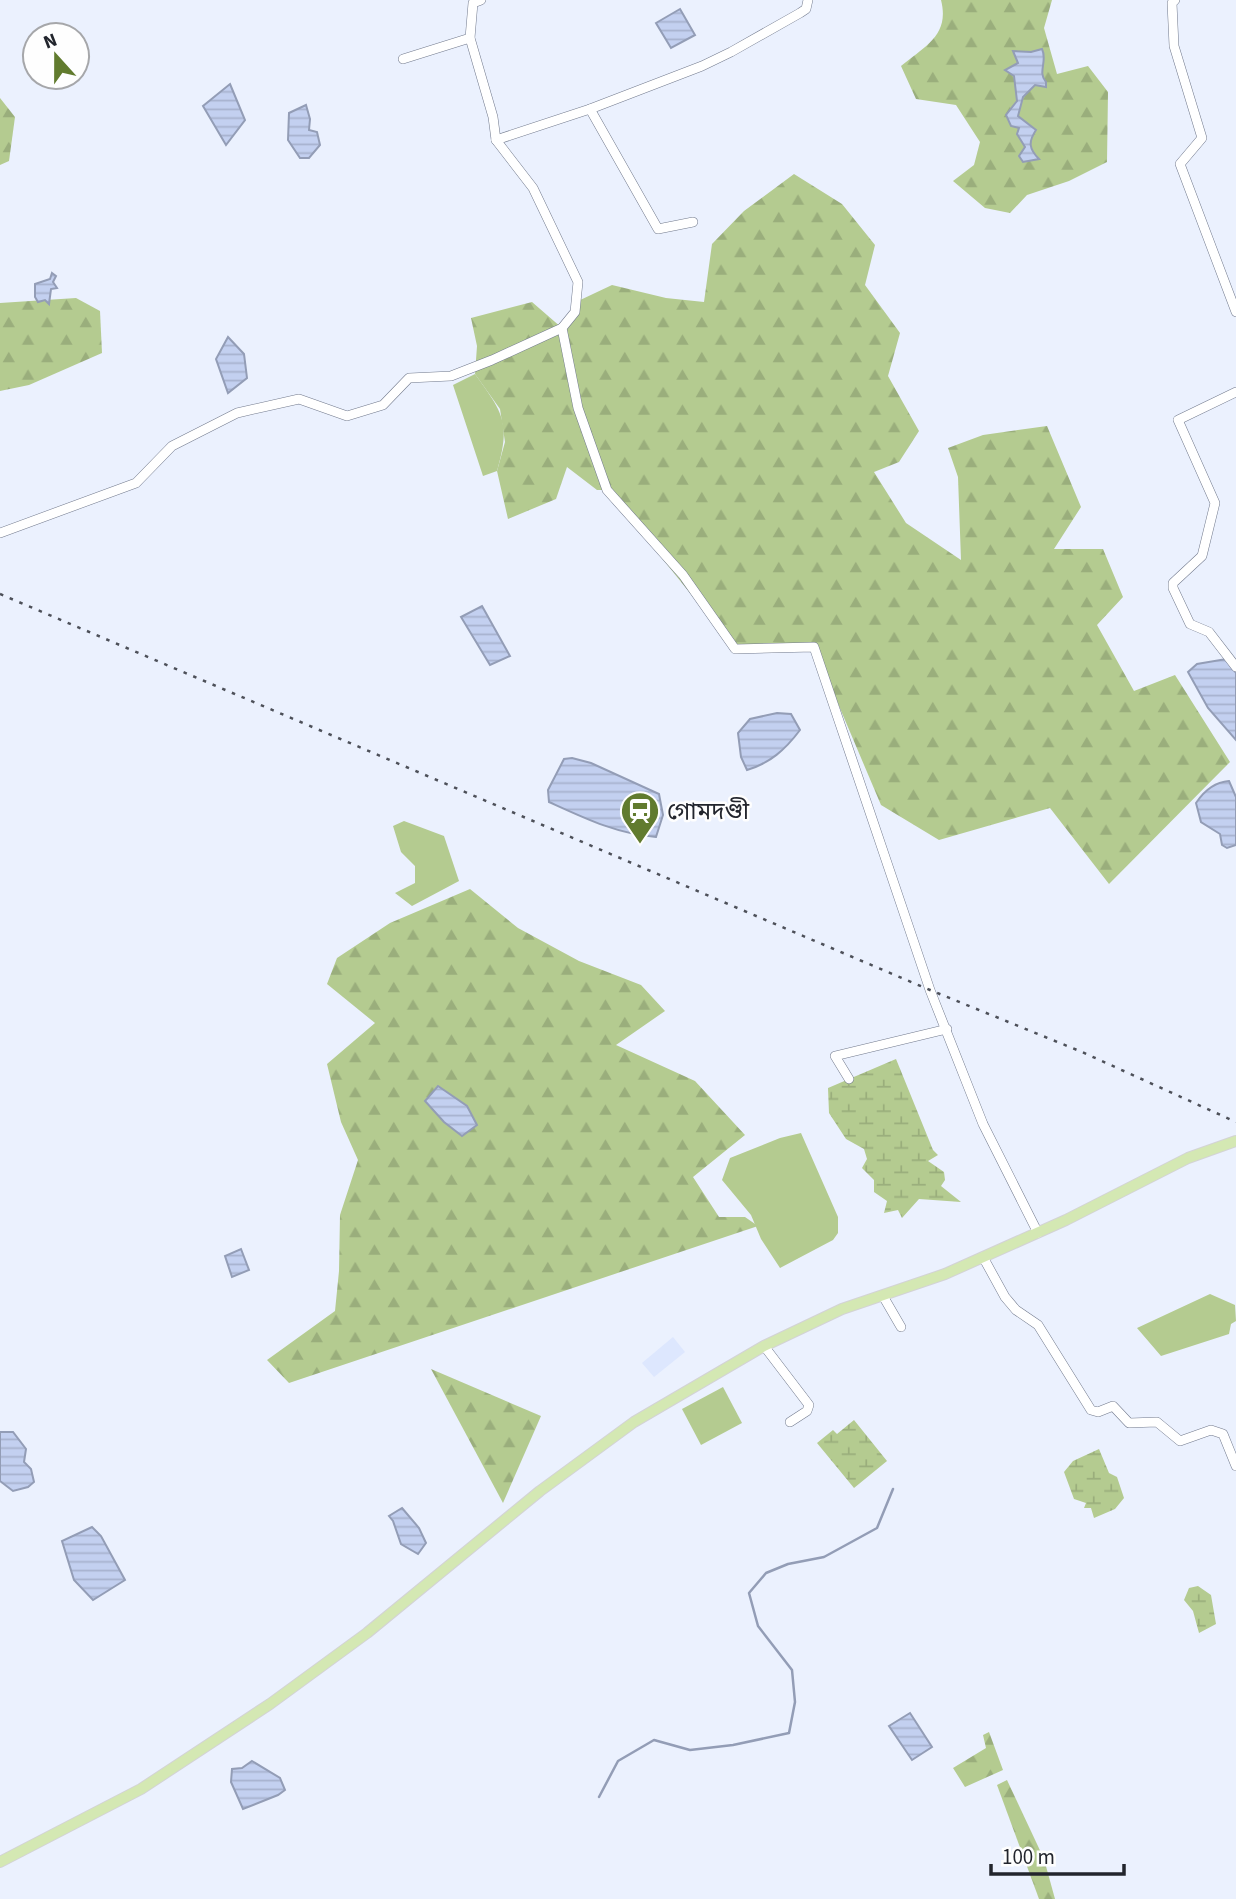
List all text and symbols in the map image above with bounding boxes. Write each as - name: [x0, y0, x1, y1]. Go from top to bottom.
- north arrow: [21, 21, 91, 91]
- text: N: [40, 27, 61, 56]
- station icon: গোমদণ্ডী: [619, 790, 661, 845]
- place label: গোমদণ্ডী: [667, 794, 750, 829]
- scale bar: [991, 1832, 1124, 1876]
- text: 100 m: [1002, 1842, 1055, 1872]

